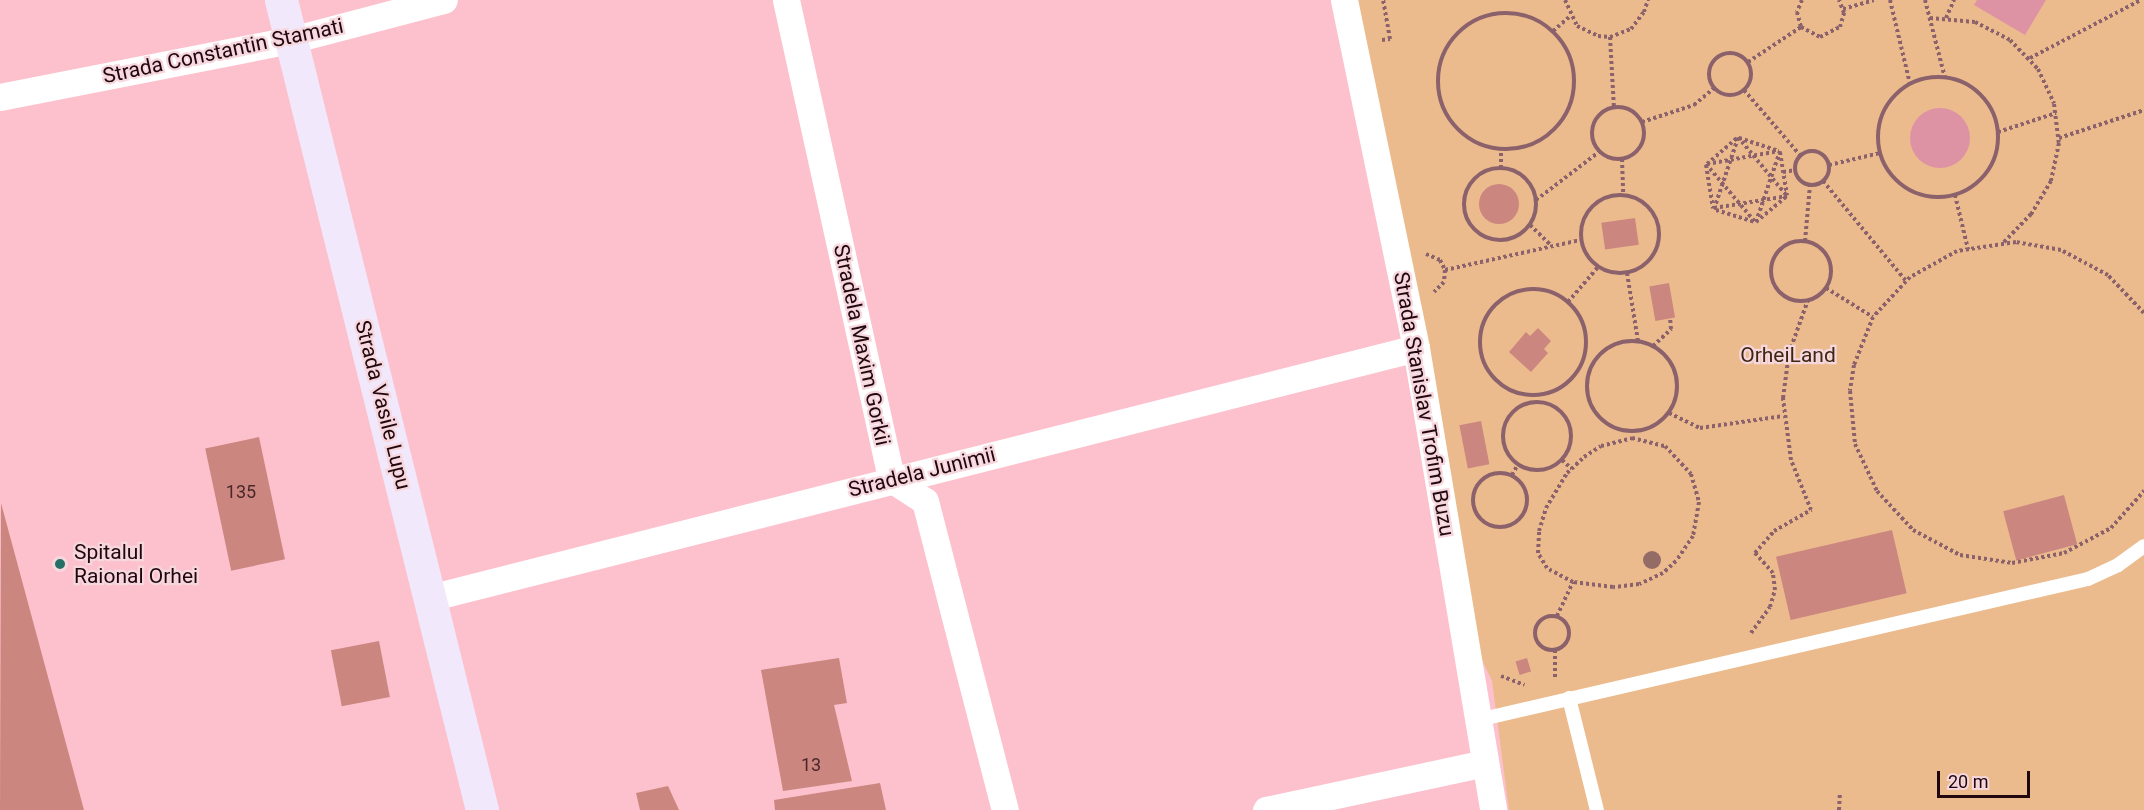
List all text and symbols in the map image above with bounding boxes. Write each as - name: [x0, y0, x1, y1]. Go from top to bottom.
- street label: Strada Constantin Stamati: [100, 13, 346, 89]
- street label: Stradela Maxim Gorkii: [828, 242, 896, 448]
- street label: Strada Stanislav Trofim Buzu: [1388, 270, 1460, 538]
- street label: Strada Vasile Lupu: [350, 318, 416, 492]
- park label: OrheiLand: [1740, 342, 1836, 368]
- street label: Stradela Junimii: [846, 442, 998, 502]
- house number: 135: [226, 481, 256, 503]
- place label: Spitalul Raional Orhei: [74, 539, 198, 589]
- marker: Spitalul Raional Orhei: [51, 555, 69, 573]
- house number: 13: [801, 754, 821, 776]
- scale bar: [1940, 759, 2033, 797]
- text: 20 m: [1948, 771, 1988, 792]

